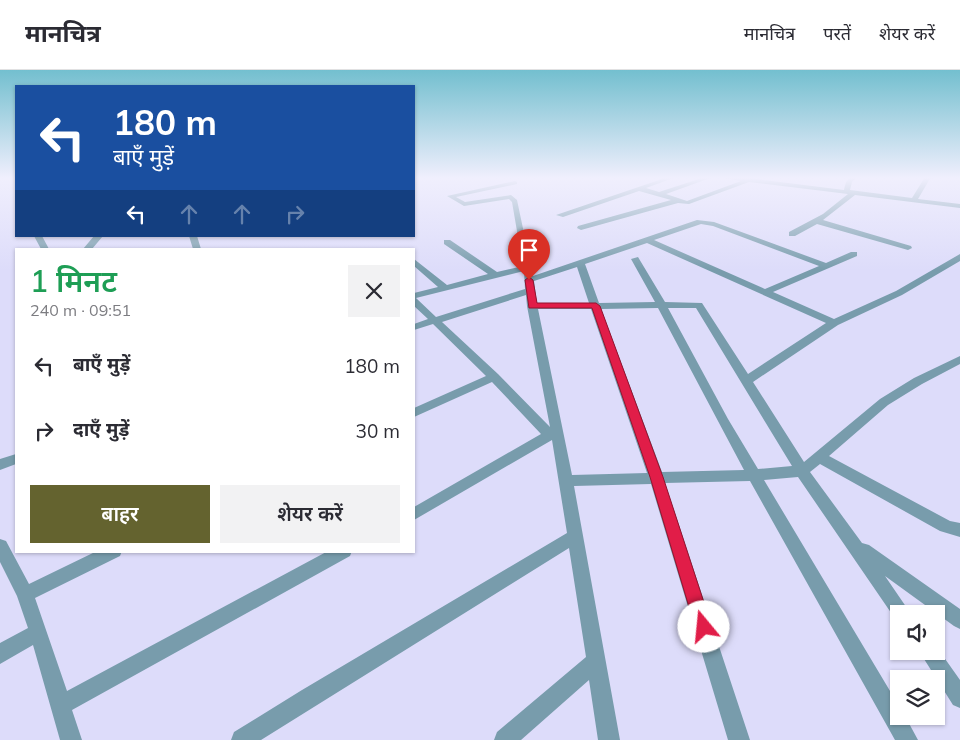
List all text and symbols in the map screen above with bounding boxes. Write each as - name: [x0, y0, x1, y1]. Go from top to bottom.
- text: मानचित्र: [25, 18, 101, 48]
- text: मानचित्र: [744, 22, 795, 45]
- text: परतें: [823, 22, 851, 45]
- text: शेयर करें: [879, 22, 935, 45]
- text: 180 m: [113, 100, 217, 144]
- icon: left: [30, 105, 95, 170]
- text: बाएँ मुड़ें: [113, 143, 174, 171]
- icon: left: [122, 200, 150, 228]
- icon: ahead: [175, 200, 203, 228]
- icon: ahead: [228, 200, 256, 228]
- icon: right: [281, 200, 309, 228]
- pin: [508, 229, 550, 280]
- icon: arrive: [515, 236, 543, 264]
- text: 1 मिनट: [30, 262, 117, 300]
- button: close: [348, 265, 400, 317]
- text: 240 m · 09:51: [30, 300, 131, 320]
- icon: left: [30, 352, 58, 380]
- text: बाएँ मुड़ें: [73, 352, 130, 376]
- text: 180 m: [344, 354, 400, 378]
- icon: right: [30, 417, 58, 445]
- text: दाएँ मुड़ें: [73, 417, 129, 441]
- text: 30 m: [356, 419, 400, 443]
- button: बाहर: [30, 485, 210, 543]
- button: शेयर करें: [220, 485, 400, 543]
- position arrow: [677, 600, 729, 652]
- map controls: [890, 605, 945, 725]
- button: sound: [890, 605, 945, 660]
- button: layers: [890, 670, 945, 725]

